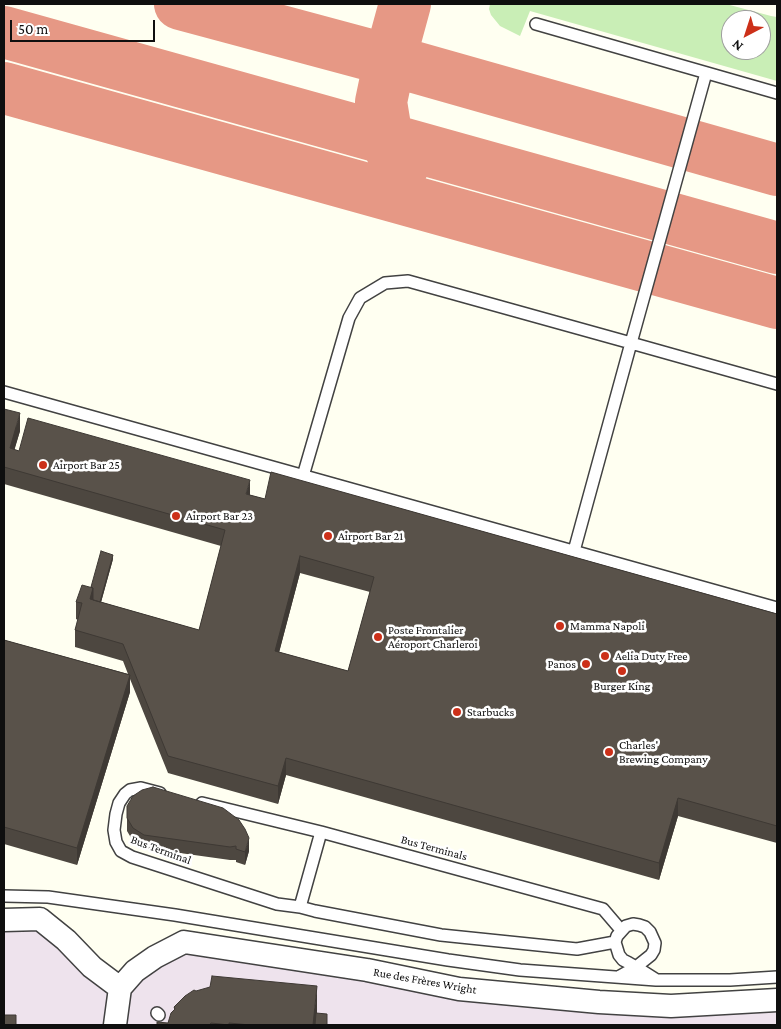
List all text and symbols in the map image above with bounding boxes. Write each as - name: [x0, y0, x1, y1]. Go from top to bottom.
- scale bar: [12, 10, 158, 42]
- north arrow: [721, 10, 771, 60]
- text: 50 m: [18, 21, 48, 37]
- text: N: [728, 37, 746, 55]
- place label: Airport Bar 25: [53, 458, 120, 472]
- marker: Airport Bar 25: [37, 459, 49, 471]
- place label: Airport Bar 23: [186, 509, 253, 523]
- marker: Airport Bar 23: [170, 510, 182, 522]
- place label: Airport Bar 21: [338, 529, 403, 543]
- marker: Airport Bar 21: [322, 530, 334, 542]
- place label: Mamma Napoli: [570, 619, 645, 633]
- marker: Mamma Napoli: [554, 620, 566, 632]
- place label: Poste Frontalier Aéroport Charleroi: [388, 623, 478, 651]
- marker: Poste Frontalier Aéroport Charleroi: [372, 631, 384, 643]
- place label: Aelia Duty Free: [615, 649, 688, 663]
- marker: Aelia Duty Free: [599, 650, 611, 662]
- place label: Panos: [547, 657, 576, 671]
- marker: Panos: [580, 658, 592, 670]
- marker: Burger King: [616, 665, 628, 677]
- place label: Burger King: [594, 679, 650, 693]
- place label: Starbucks: [467, 705, 514, 719]
- marker: Starbucks: [451, 706, 463, 718]
- place label: Charles' Brewing Company: [619, 738, 708, 766]
- marker: Charles' Brewing Company: [603, 746, 615, 758]
- street label: Bus Terminal: [129, 832, 193, 868]
- street label: Bus Terminals: [399, 832, 469, 864]
- street label: Rue des Frères Wright: [372, 965, 478, 997]

